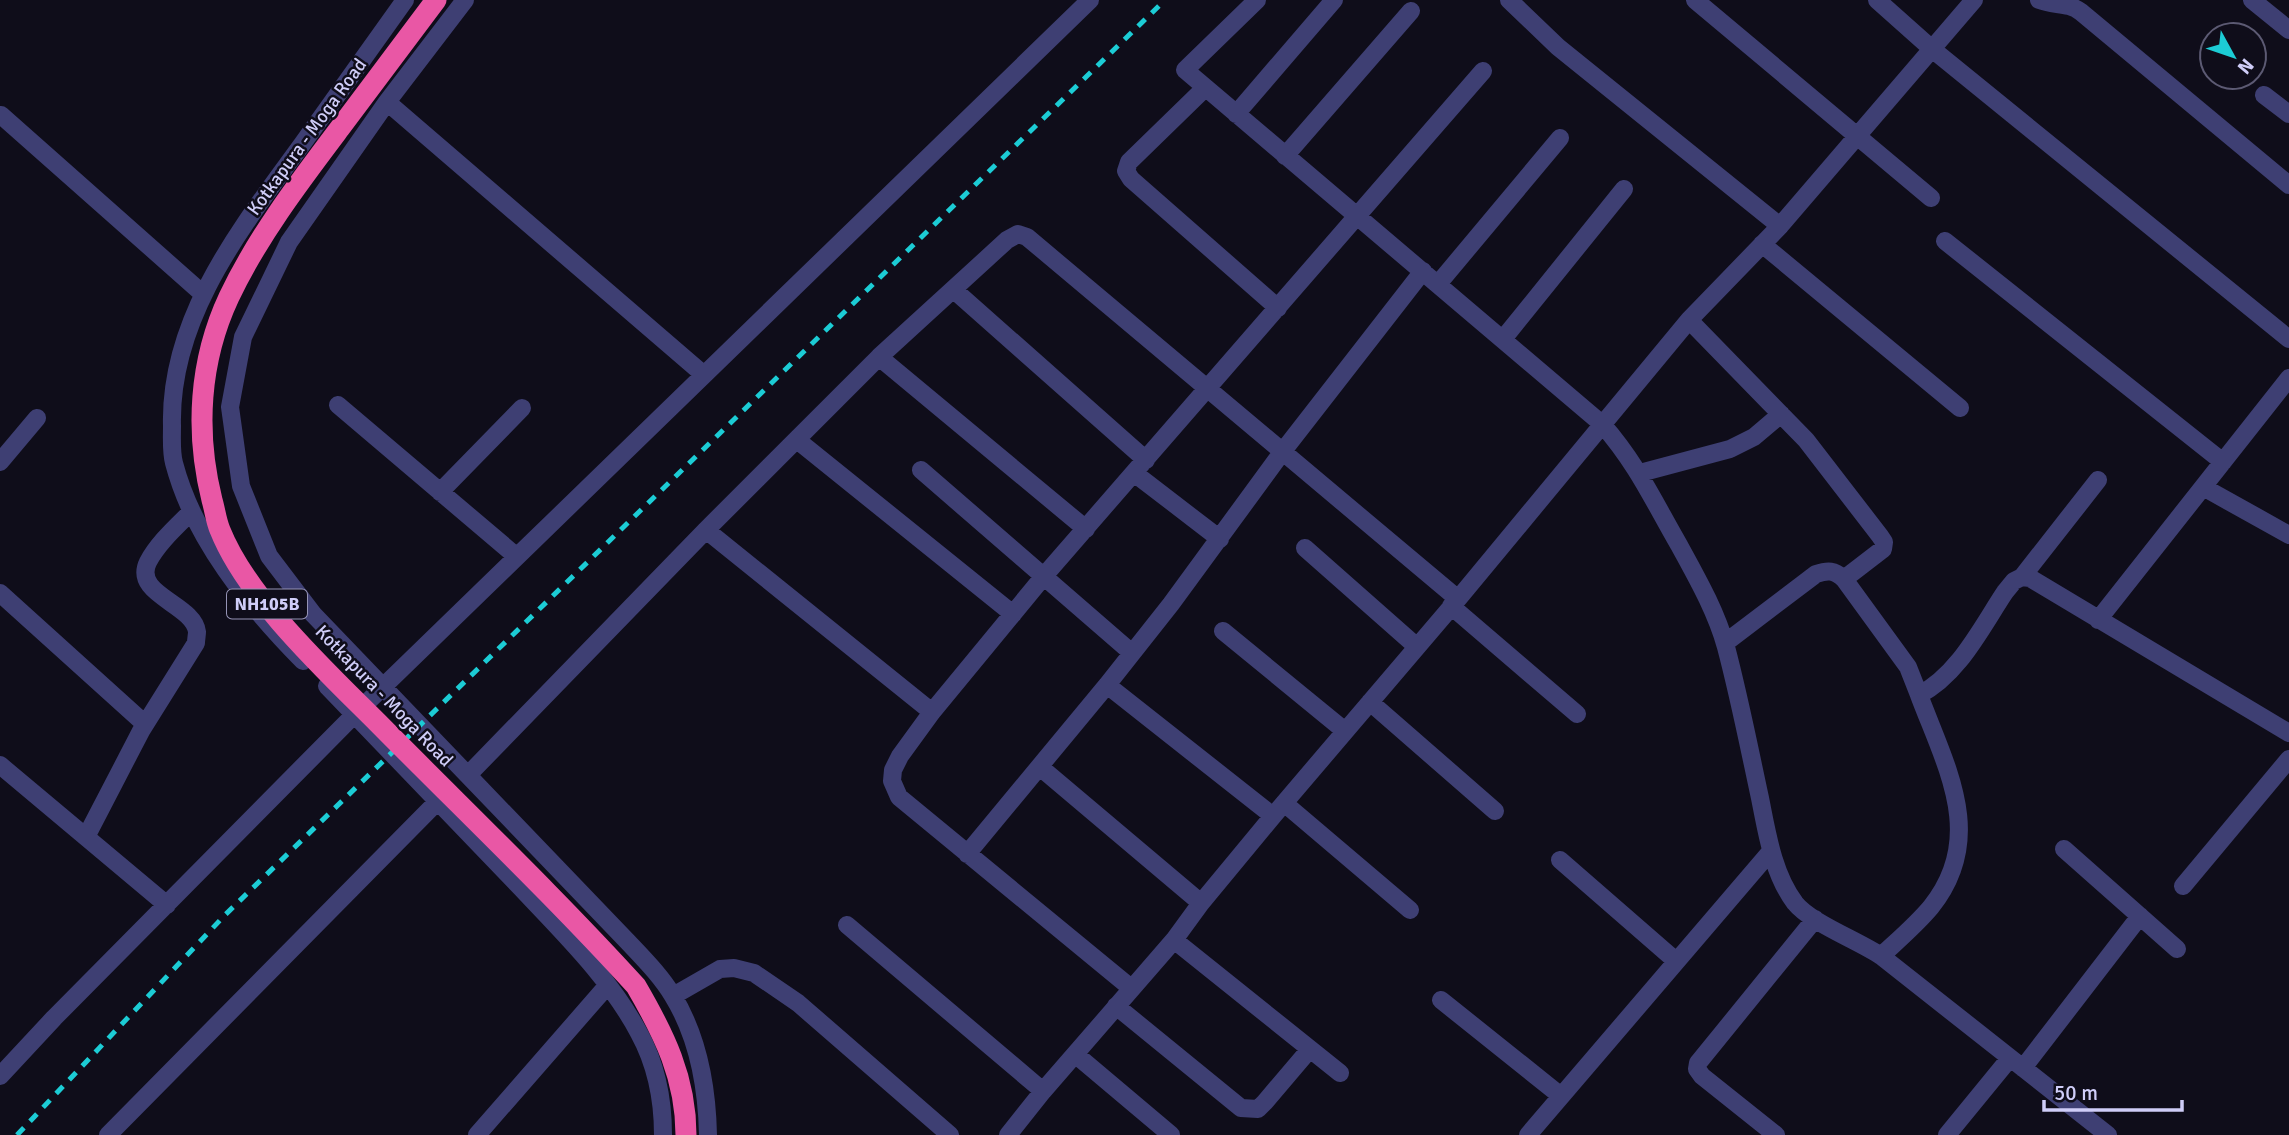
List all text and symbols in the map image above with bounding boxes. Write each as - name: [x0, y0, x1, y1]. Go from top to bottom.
- north arrow: [2198, 21, 2268, 91]
- street label: Kotkapura - Moga Road: [242, 54, 372, 220]
- text: N: [2232, 54, 2259, 79]
- road number: NH105B: [227, 590, 307, 618]
- street label: Kotkapura - Moga Road: [310, 620, 458, 772]
- scale bar: [2044, 1068, 2182, 1112]
- text: 50 m: [2054, 1080, 2098, 1106]

